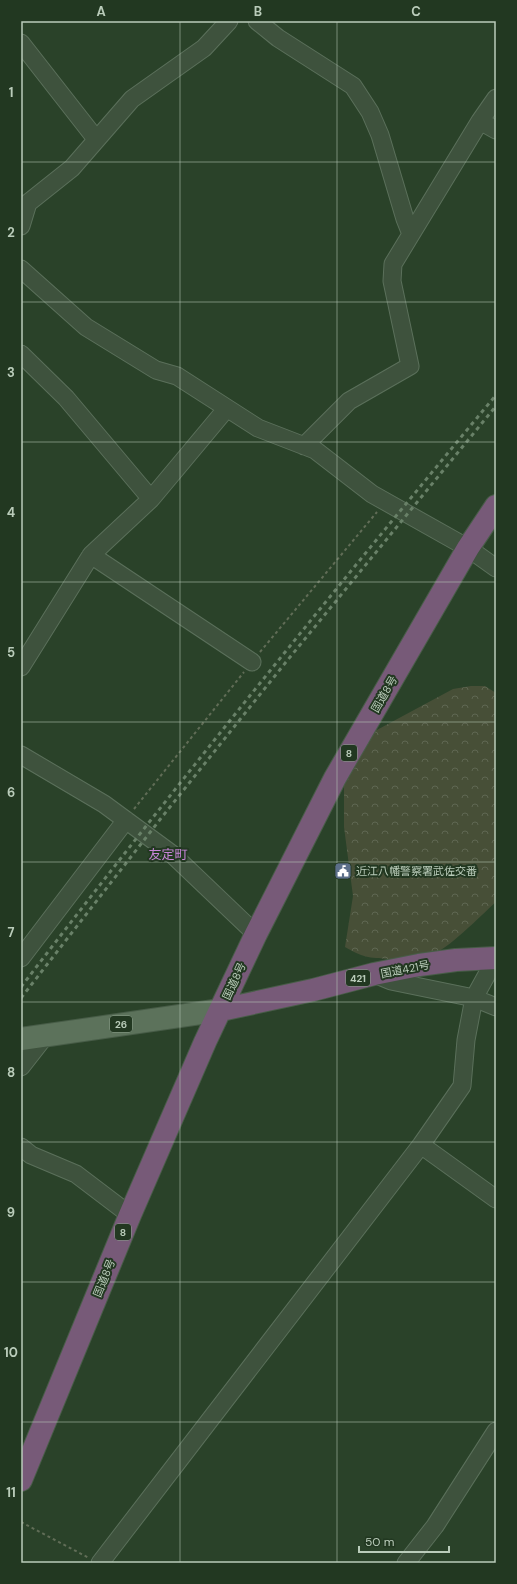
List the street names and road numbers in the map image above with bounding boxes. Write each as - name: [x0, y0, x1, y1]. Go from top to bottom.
- street label: 国道8号: [368, 673, 400, 715]
- road number: 8: [341, 745, 357, 761]
- street label: 国道421号: [379, 957, 431, 981]
- street label: 国道8号: [219, 960, 249, 1002]
- road number: 421: [346, 970, 370, 986]
- road number: 26: [110, 1016, 132, 1032]
- road number: 8: [115, 1224, 131, 1240]
- street label: 国道8号: [90, 1257, 118, 1299]

